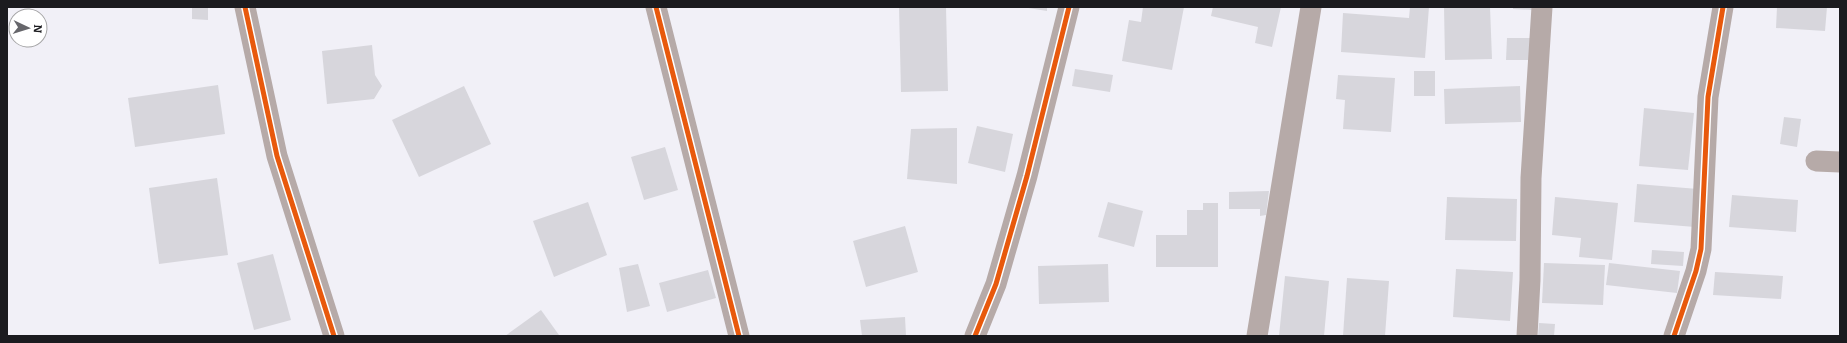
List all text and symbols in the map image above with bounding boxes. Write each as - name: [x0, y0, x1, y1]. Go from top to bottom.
- north arrow: [8, 8, 48, 48]
- text: N: [31, 24, 44, 34]

